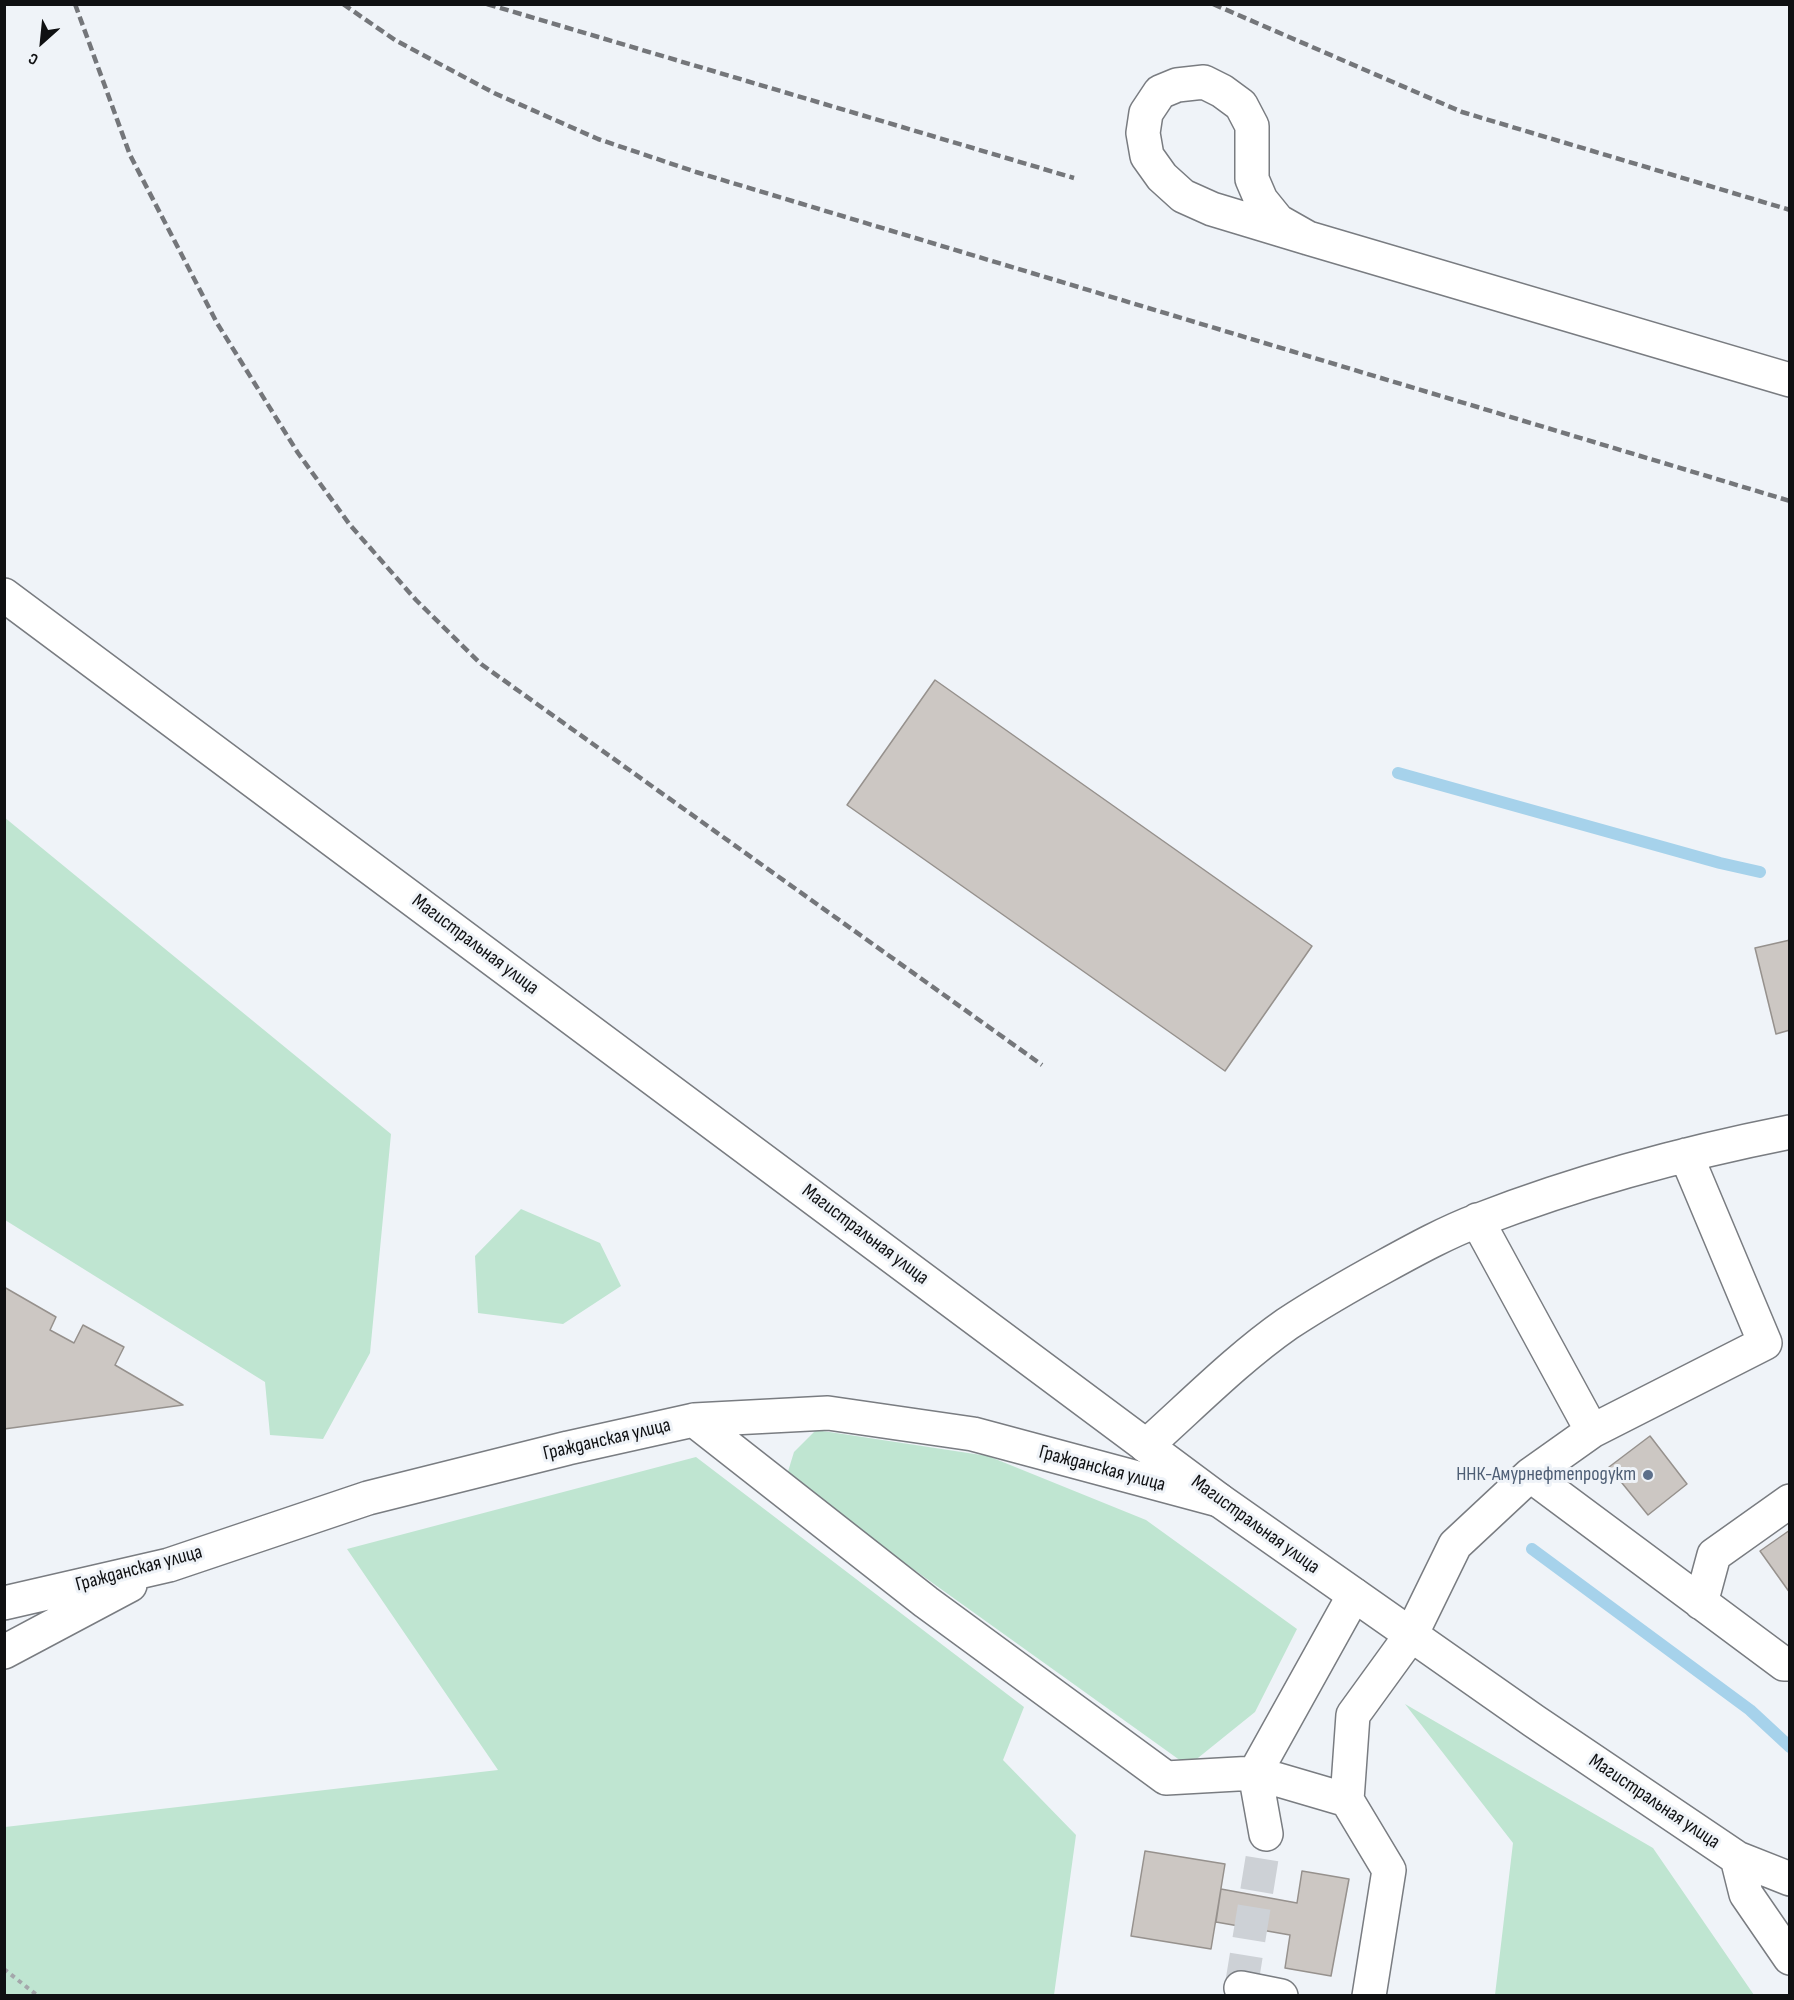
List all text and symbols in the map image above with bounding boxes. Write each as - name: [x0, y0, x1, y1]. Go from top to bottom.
- north arrow: [12, 12, 72, 72]
- text: С: [26, 48, 42, 69]
- street label: Магистральная улица: [407, 889, 543, 1001]
- street label: Магистральная улица: [797, 1179, 933, 1291]
- street label: Гражданская улица: [541, 1414, 673, 1466]
- street label: Гражданская улица: [1036, 1441, 1168, 1497]
- place label: ННК-Амурнефтепродукт: [1456, 1463, 1636, 1487]
- marker: ННК-Амурнефтепродукт: [1641, 1468, 1655, 1482]
- street label: Магистральная улица: [1186, 1470, 1324, 1580]
- street label: Гражданская улица: [73, 1541, 205, 1597]
- street label: Магистральная улица: [1584, 1749, 1724, 1855]

